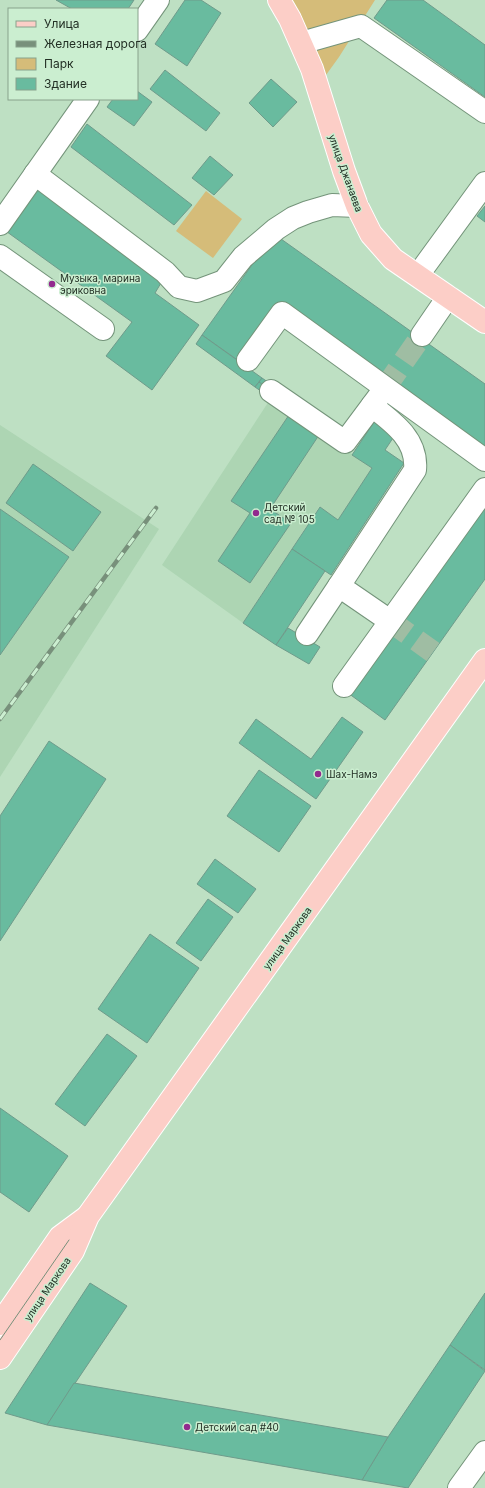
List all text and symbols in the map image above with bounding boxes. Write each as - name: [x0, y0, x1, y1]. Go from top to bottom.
- legend: [8, 8, 138, 100]
- text: Улица: [44, 16, 79, 31]
- text: Железная дорога: [44, 36, 147, 51]
- text: Парк: [44, 56, 74, 71]
- text: Здание: [44, 76, 87, 91]
- street label: улица Джанаева: [326, 133, 366, 213]
- place label: Музыка, марина эриковна: [60, 272, 140, 296]
- marker: Музыка, марина эриковна: [47, 279, 57, 289]
- place label: Детский сад № 105: [264, 501, 315, 525]
- marker: Детский сад № 105: [251, 508, 261, 518]
- place label: Шах-Намэ: [326, 768, 378, 780]
- marker: Шах-Намэ: [313, 769, 323, 779]
- street label: улица Маркова: [260, 904, 314, 972]
- street label: улица Маркова: [21, 1255, 73, 1323]
- place label: Детский сад #40: [195, 1421, 279, 1433]
- marker: Детский сад #40: [182, 1422, 192, 1432]

